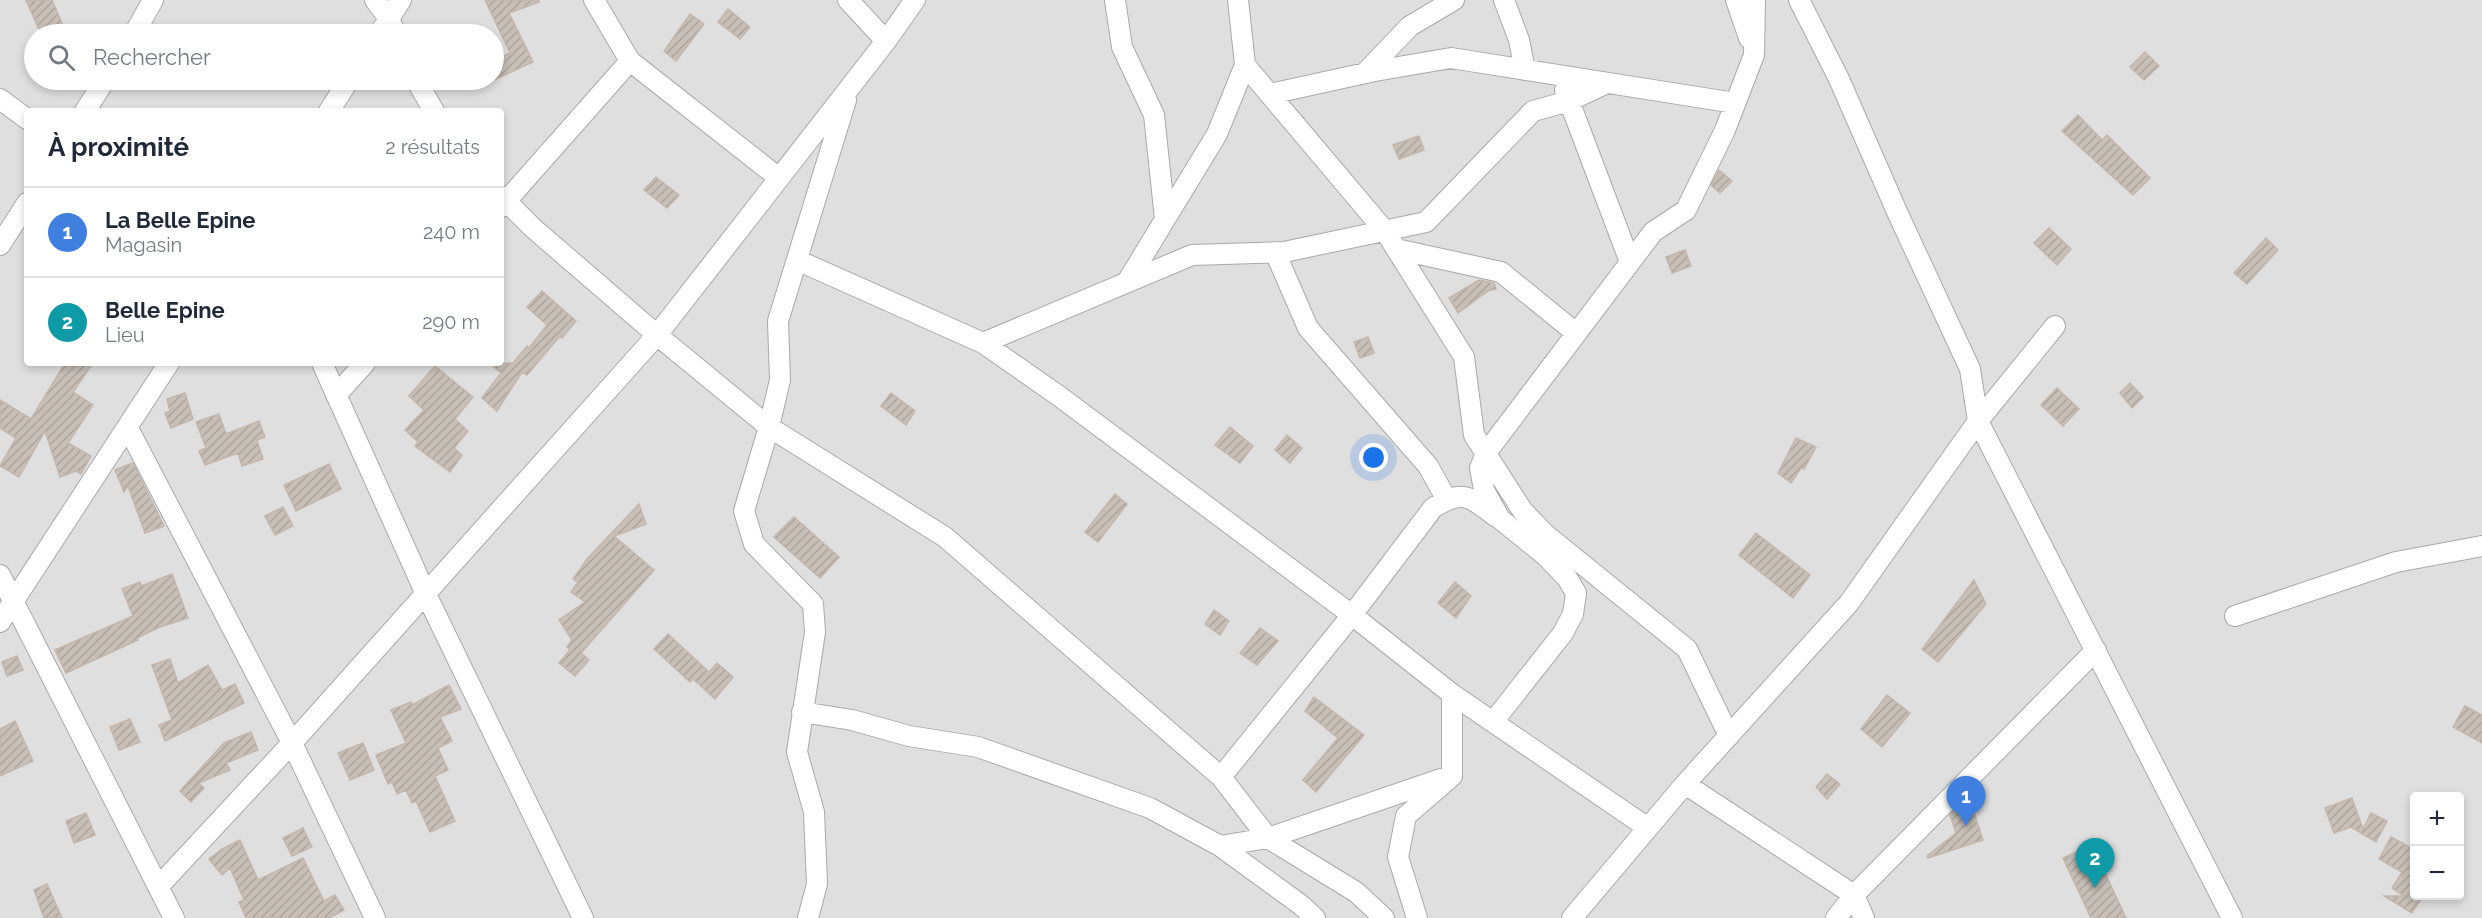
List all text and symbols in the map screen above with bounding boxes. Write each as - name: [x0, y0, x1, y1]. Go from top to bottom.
- search box: [24, 24, 504, 90]
- icon: search: [45, 41, 78, 74]
- text: Rechercher: [93, 44, 211, 70]
- text: À proximité: [48, 132, 189, 162]
- text: 2 résultats: [385, 135, 480, 159]
- text: La Belle Epine: [105, 207, 256, 233]
- text: 1: [63, 220, 72, 244]
- text: 240 m: [423, 220, 480, 244]
- text: Magasin: [105, 233, 182, 257]
- text: Belle Epine: [105, 297, 225, 323]
- text: 2: [62, 310, 73, 334]
- text: 290 m: [422, 310, 480, 334]
- text: Lieu: [105, 323, 145, 347]
- your location: [1359, 443, 1388, 472]
- pin: 1: [1946, 776, 1986, 826]
- map controls: [2410, 792, 2464, 900]
- button: +: [2410, 792, 2464, 846]
- pin: 2: [2076, 838, 2114, 888]
- button: −: [2410, 846, 2464, 900]

